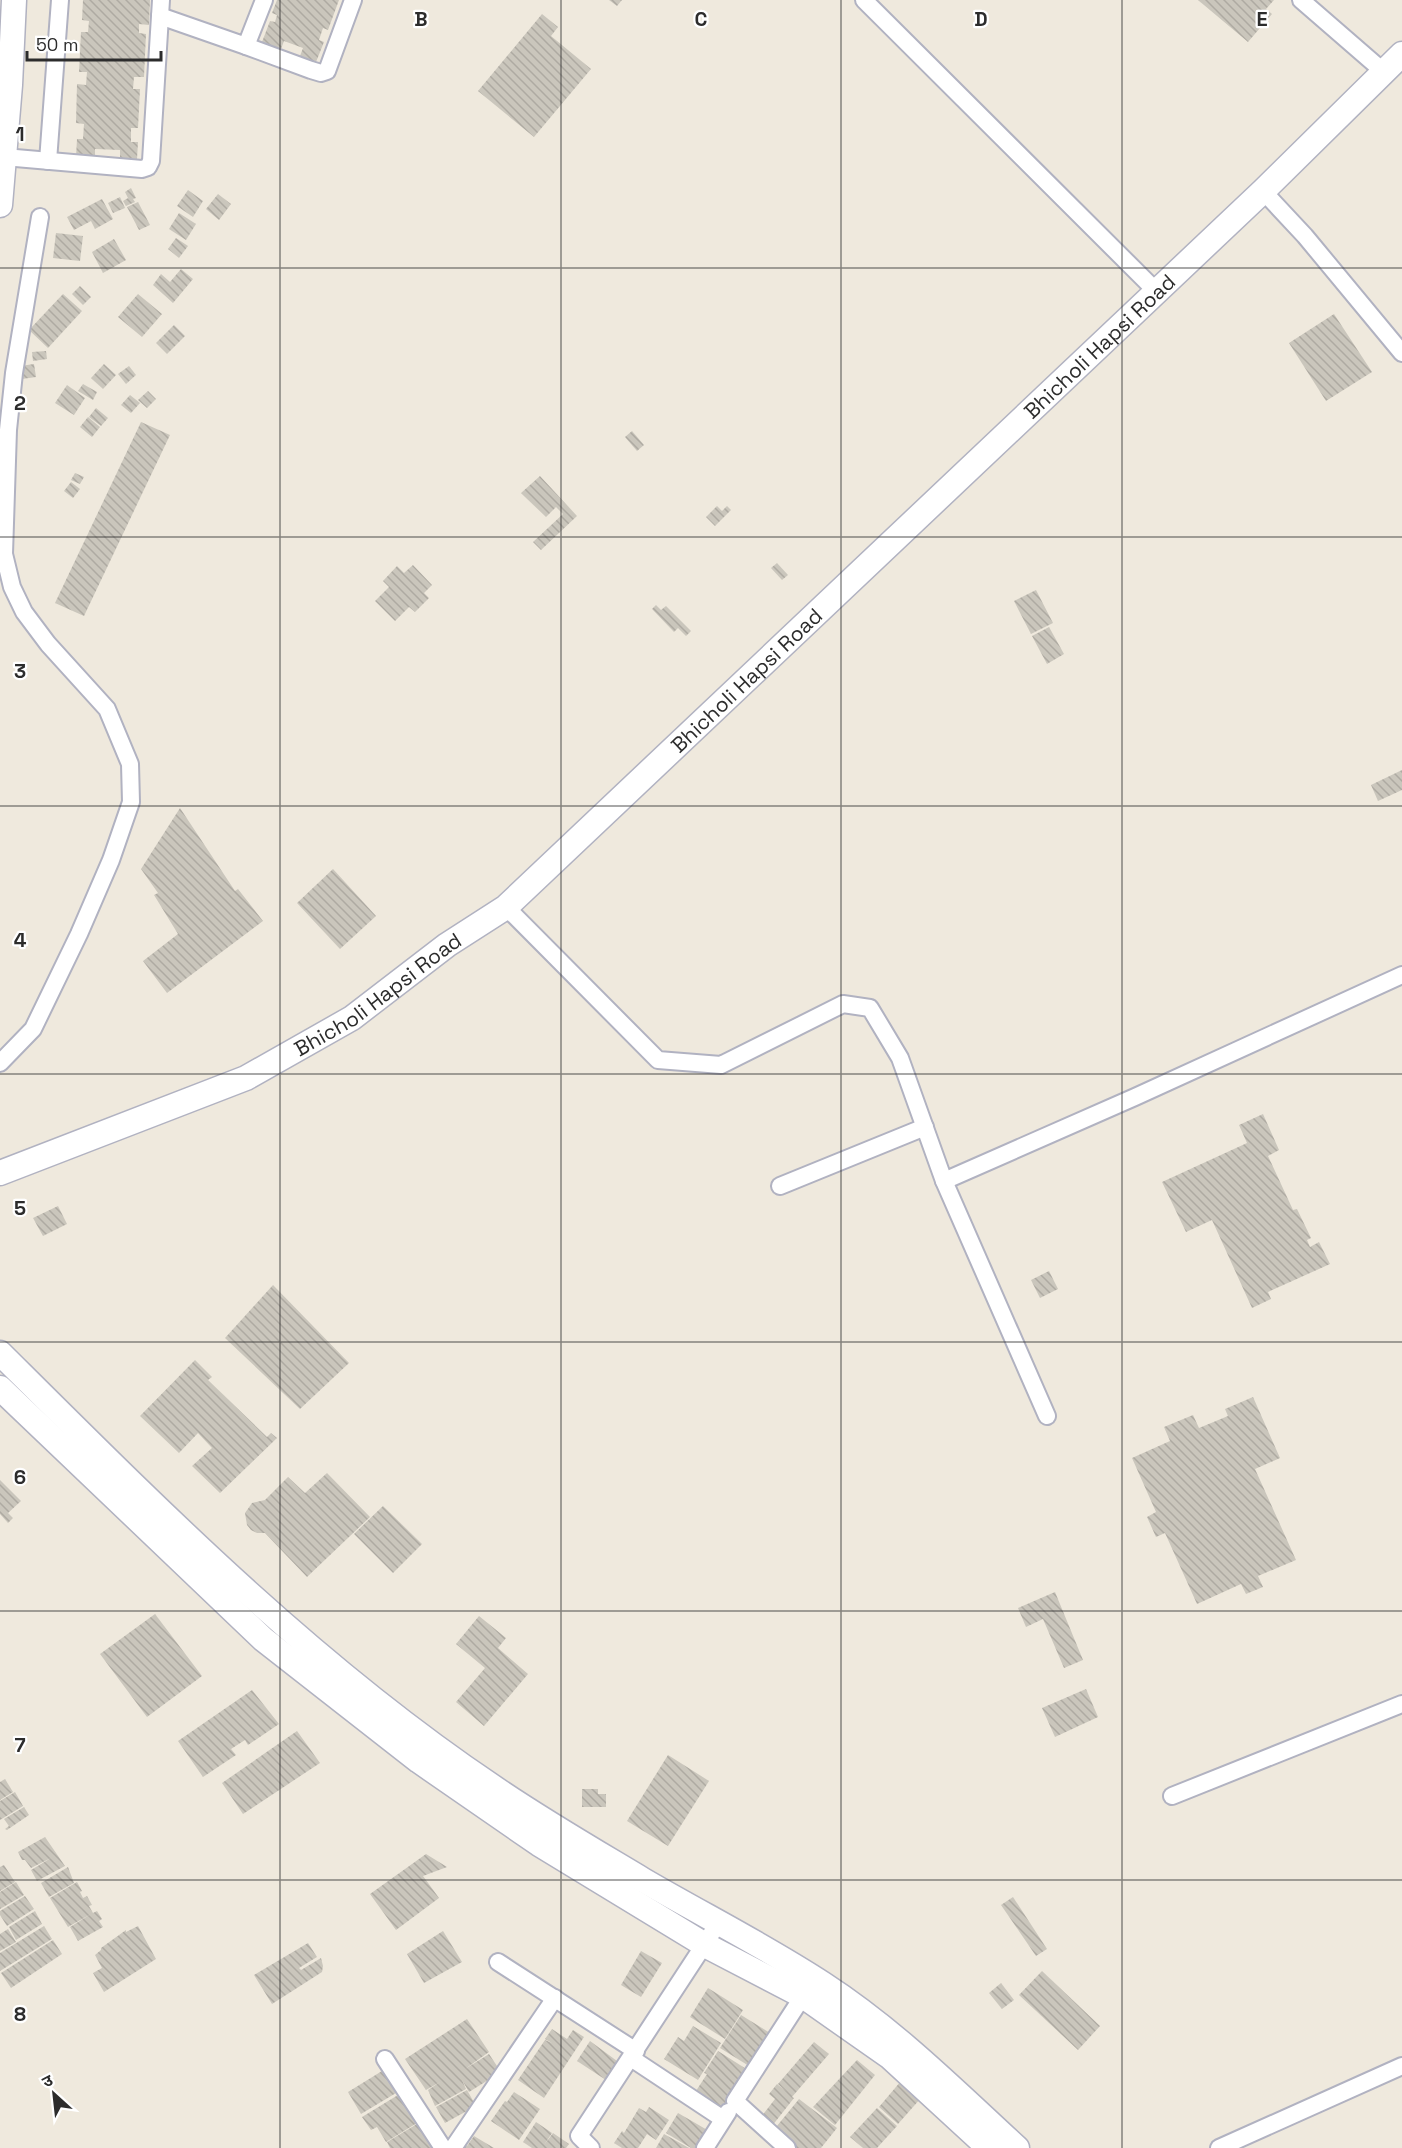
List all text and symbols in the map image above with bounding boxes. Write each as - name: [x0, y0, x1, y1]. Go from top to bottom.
- text: B: [414, 6, 428, 32]
- text: C: [695, 6, 708, 32]
- text: D: [974, 6, 988, 32]
- text: E: [1256, 6, 1268, 32]
- scale bar: [27, 24, 160, 62]
- text: 50 m: [36, 33, 78, 56]
- text: 1: [15, 121, 25, 147]
- street label: Bhicholi Hapsi Road: [1018, 268, 1181, 424]
- text: 2: [14, 390, 26, 416]
- street label: Bhicholi Hapsi Road: [665, 602, 828, 758]
- text: 3: [14, 658, 26, 684]
- street label: Bhicholi Hapsi Road: [289, 926, 466, 1062]
- text: 4: [14, 927, 27, 953]
- text: 5: [14, 1195, 26, 1221]
- text: 6: [14, 1464, 26, 1490]
- text: 7: [14, 1732, 26, 1758]
- text: 8: [14, 2001, 26, 2027]
- north arrow: [24, 2064, 84, 2124]
- text: उ: [38, 2069, 57, 2093]

